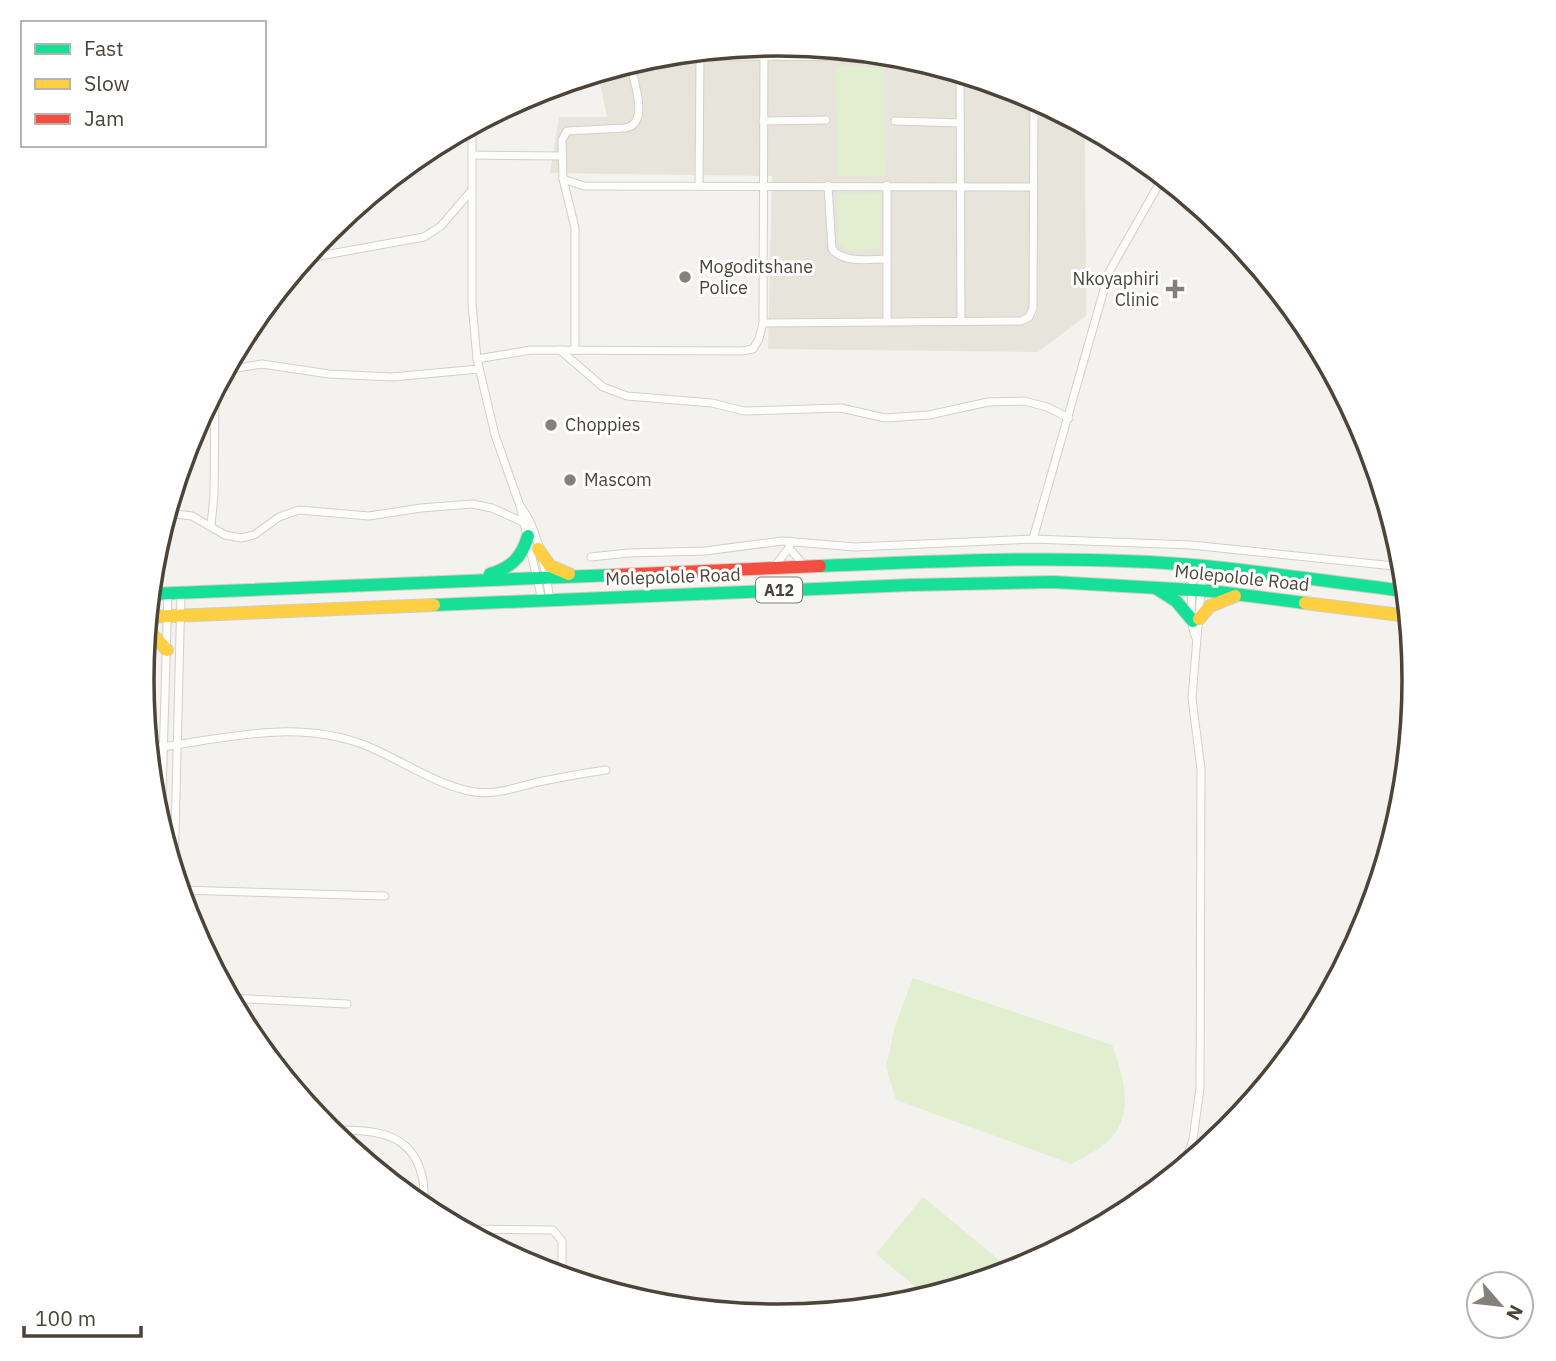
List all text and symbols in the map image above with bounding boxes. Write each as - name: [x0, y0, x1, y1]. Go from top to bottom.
- legend: [21, 21, 266, 147]
- text: Fast: [84, 34, 124, 62]
- text: Slow: [84, 69, 130, 97]
- text: Jam: [84, 104, 124, 132]
- place label: Mogoditshane Police: [699, 255, 813, 299]
- place label: Nkoyaphiri Clinic: [1072, 267, 1159, 311]
- marker: Mogoditshane Police: [677, 269, 693, 285]
- marker: Nkoyaphiri Clinic: [1165, 279, 1185, 299]
- place label: Choppies: [565, 413, 641, 436]
- marker: Choppies: [543, 417, 559, 433]
- place label: Mascom: [584, 468, 652, 491]
- marker: Mascom: [562, 472, 578, 488]
- street label: Molepolole Road: [1174, 559, 1311, 596]
- street label: Molepolole Road: [605, 563, 741, 590]
- road number: A12: [756, 578, 802, 603]
- north arrow: [1465, 1270, 1535, 1340]
- scale bar: [24, 1294, 142, 1338]
- text: N: [1501, 1301, 1529, 1325]
- text: 100 m: [35, 1304, 96, 1332]

